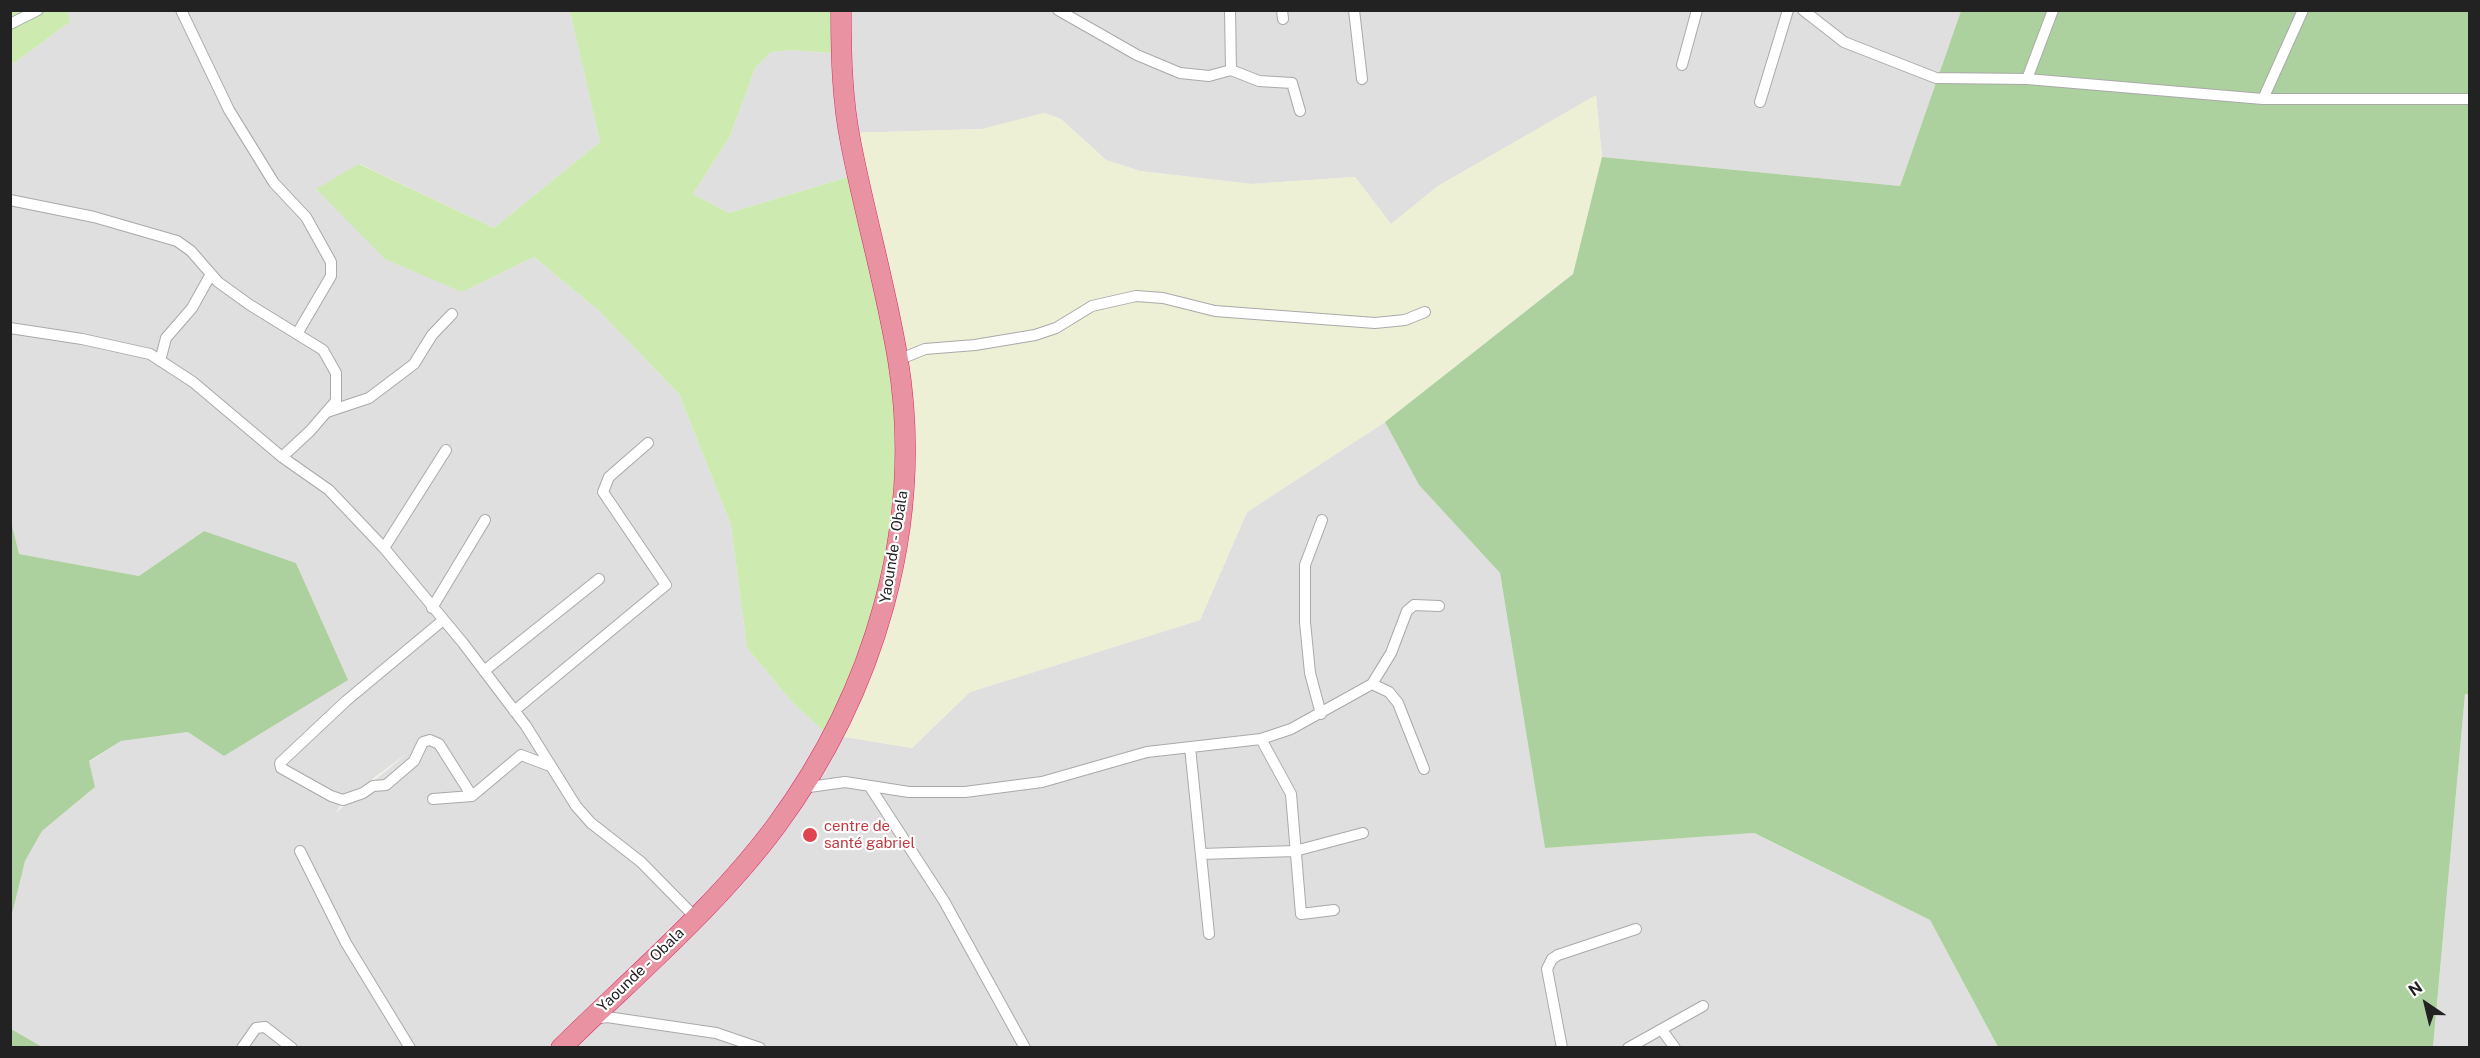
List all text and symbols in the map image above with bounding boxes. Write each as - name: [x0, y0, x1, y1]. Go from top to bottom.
- street label: Yaounde - Obala: [876, 490, 912, 604]
- place label: centre de santé gabriel: [824, 817, 915, 852]
- marker: centre de santé gabriel: [801, 826, 819, 844]
- street label: Yaounde - Obala: [594, 924, 688, 1016]
- north arrow: [2396, 974, 2456, 1034]
- text: N: [2405, 977, 2426, 1000]

